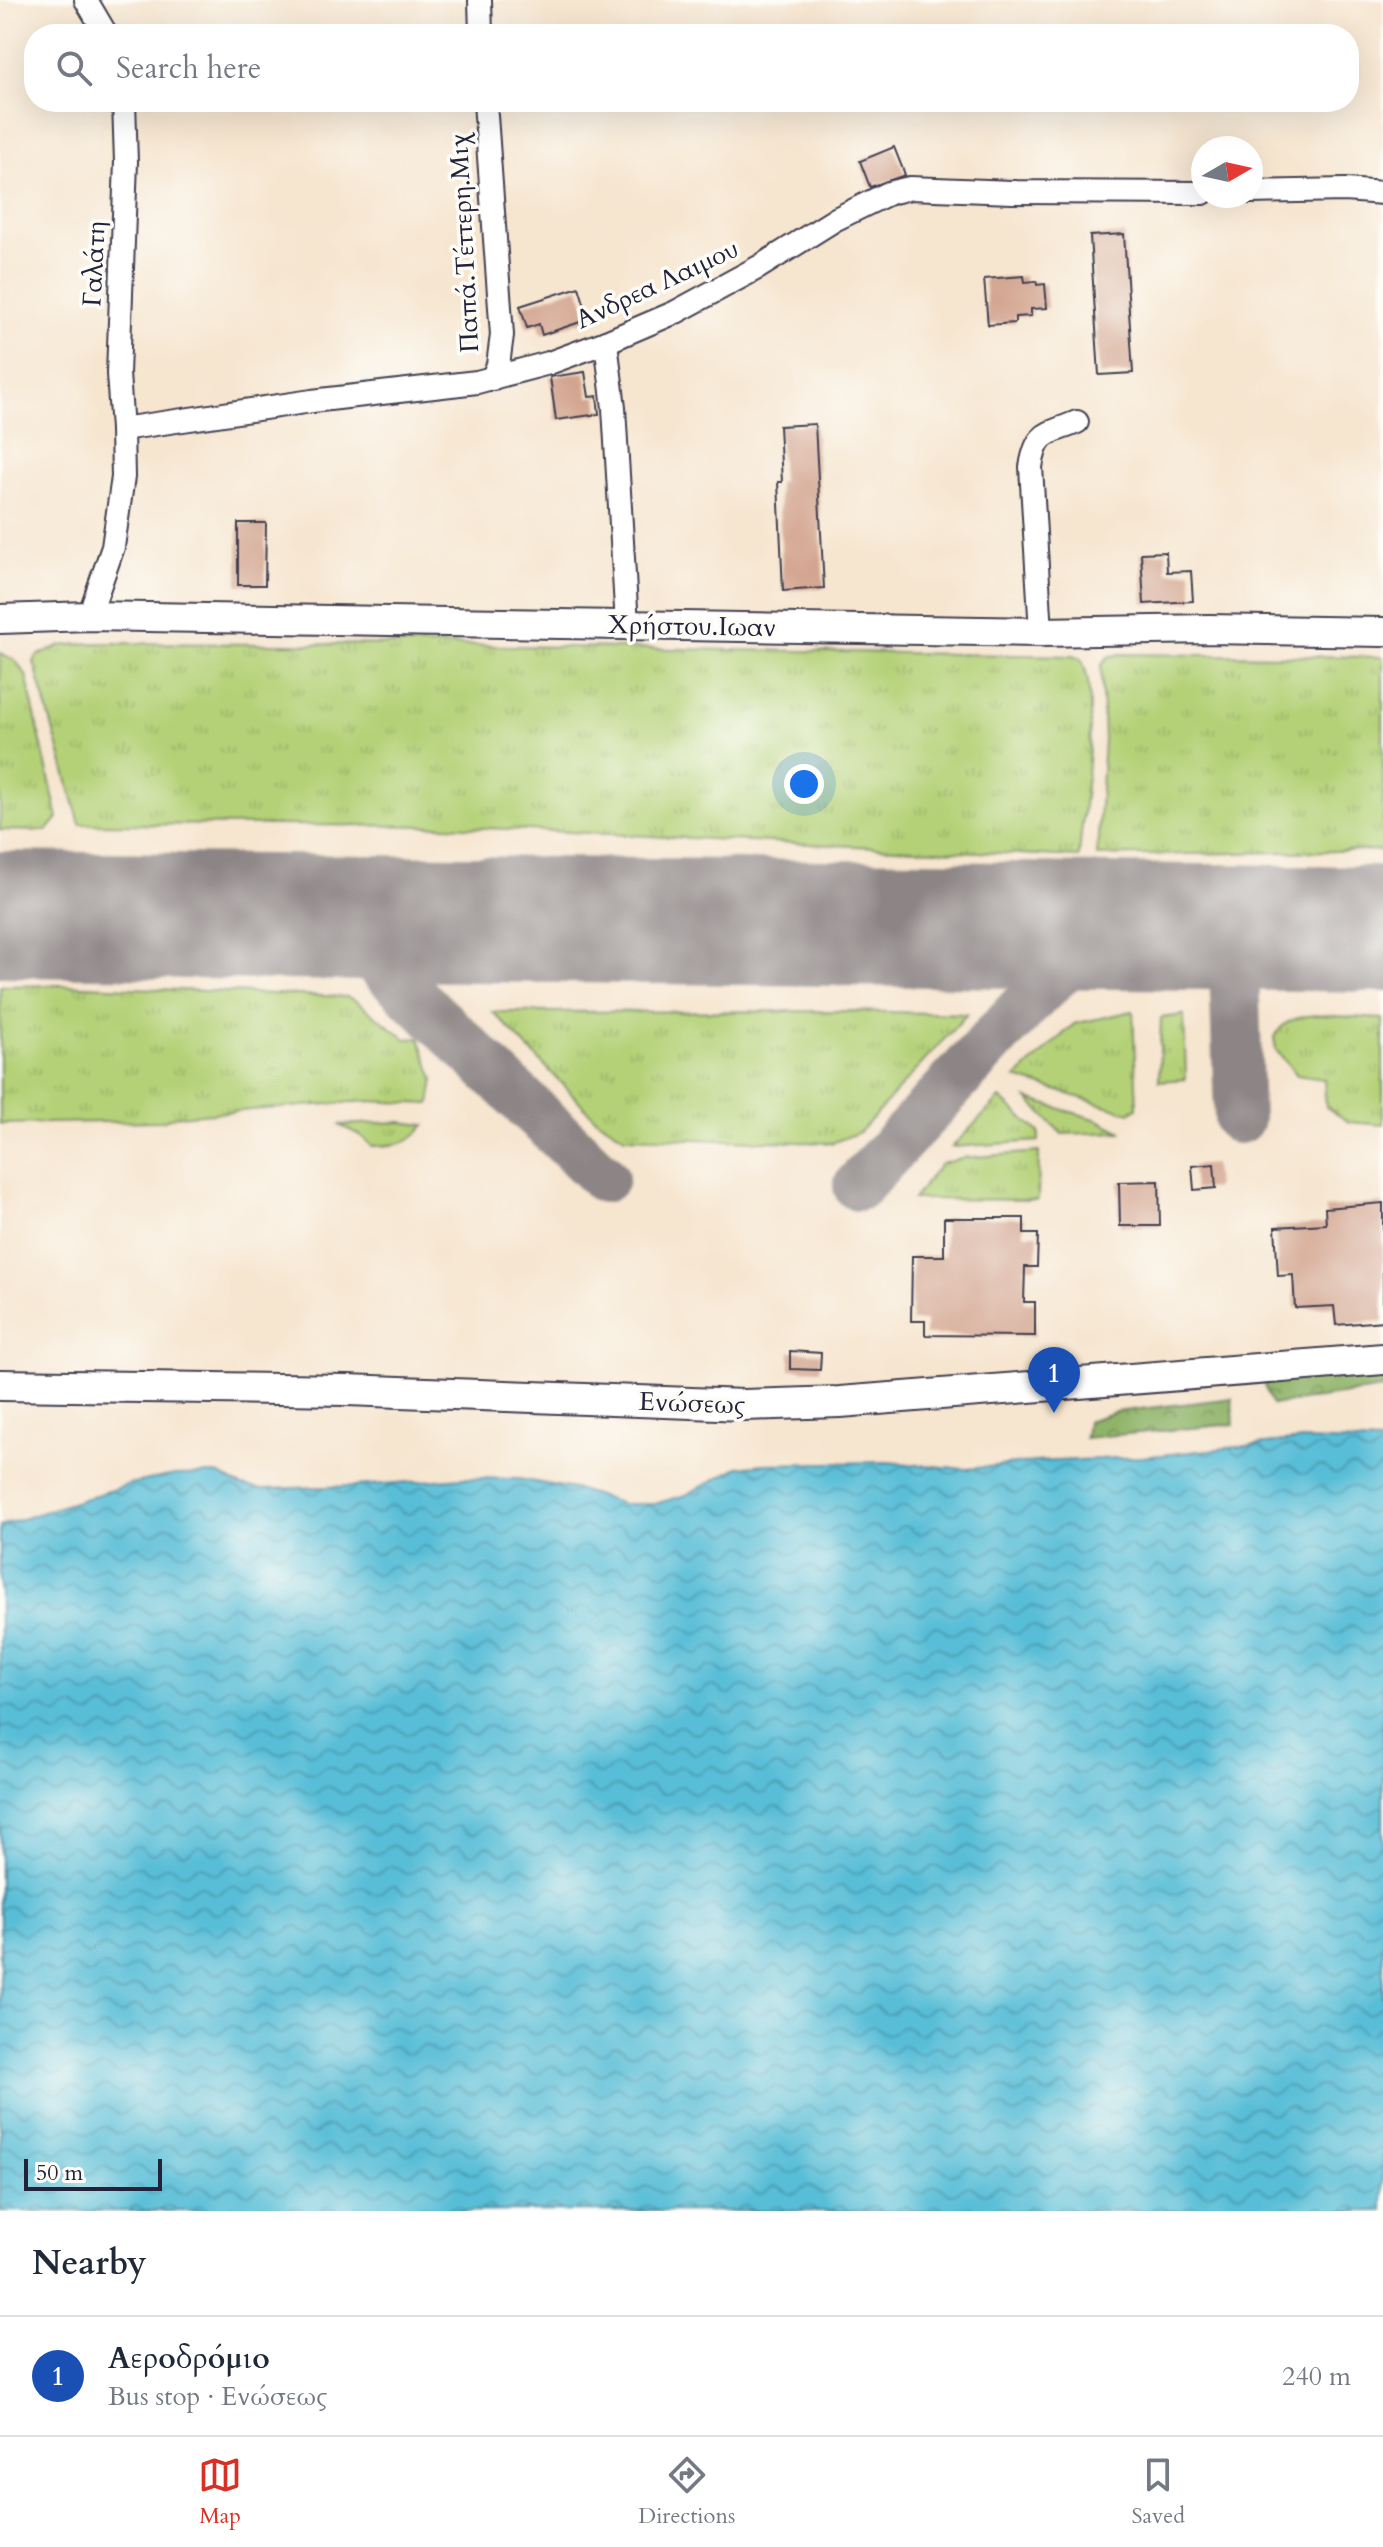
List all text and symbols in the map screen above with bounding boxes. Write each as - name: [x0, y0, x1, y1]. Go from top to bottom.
- search box: [24, 24, 1359, 112]
- icon: search: [52, 46, 96, 90]
- text: Search here: [116, 48, 261, 89]
- street label: Παπά.Τέττερη.Μιχ: [441, 131, 487, 354]
- north arrow: [1191, 136, 1263, 208]
- street label: Γαλάτη: [74, 220, 114, 308]
- street label: Ανδρεα Λαιμου: [570, 231, 744, 337]
- street label: Χρήστου.Ιωαν: [608, 607, 776, 645]
- your location: [784, 764, 824, 804]
- pin: 1: [1028, 1347, 1080, 1413]
- street label: Ενώσεως: [638, 1384, 746, 1422]
- scale bar: [24, 2155, 162, 2191]
- text: 50 m: [36, 2158, 83, 2188]
- text: Nearby: [32, 2240, 147, 2286]
- text: Αεροδρόμιο: [108, 2338, 270, 2379]
- text: 1: [51, 2359, 65, 2394]
- text: 240 m: [1282, 2359, 1351, 2394]
- text: Bus stop · Ενώσεως: [108, 2379, 327, 2414]
- tab: Map: [198, 2453, 242, 2531]
- tab: Directions: [638, 2453, 735, 2531]
- tab: Saved: [1132, 2453, 1185, 2531]

